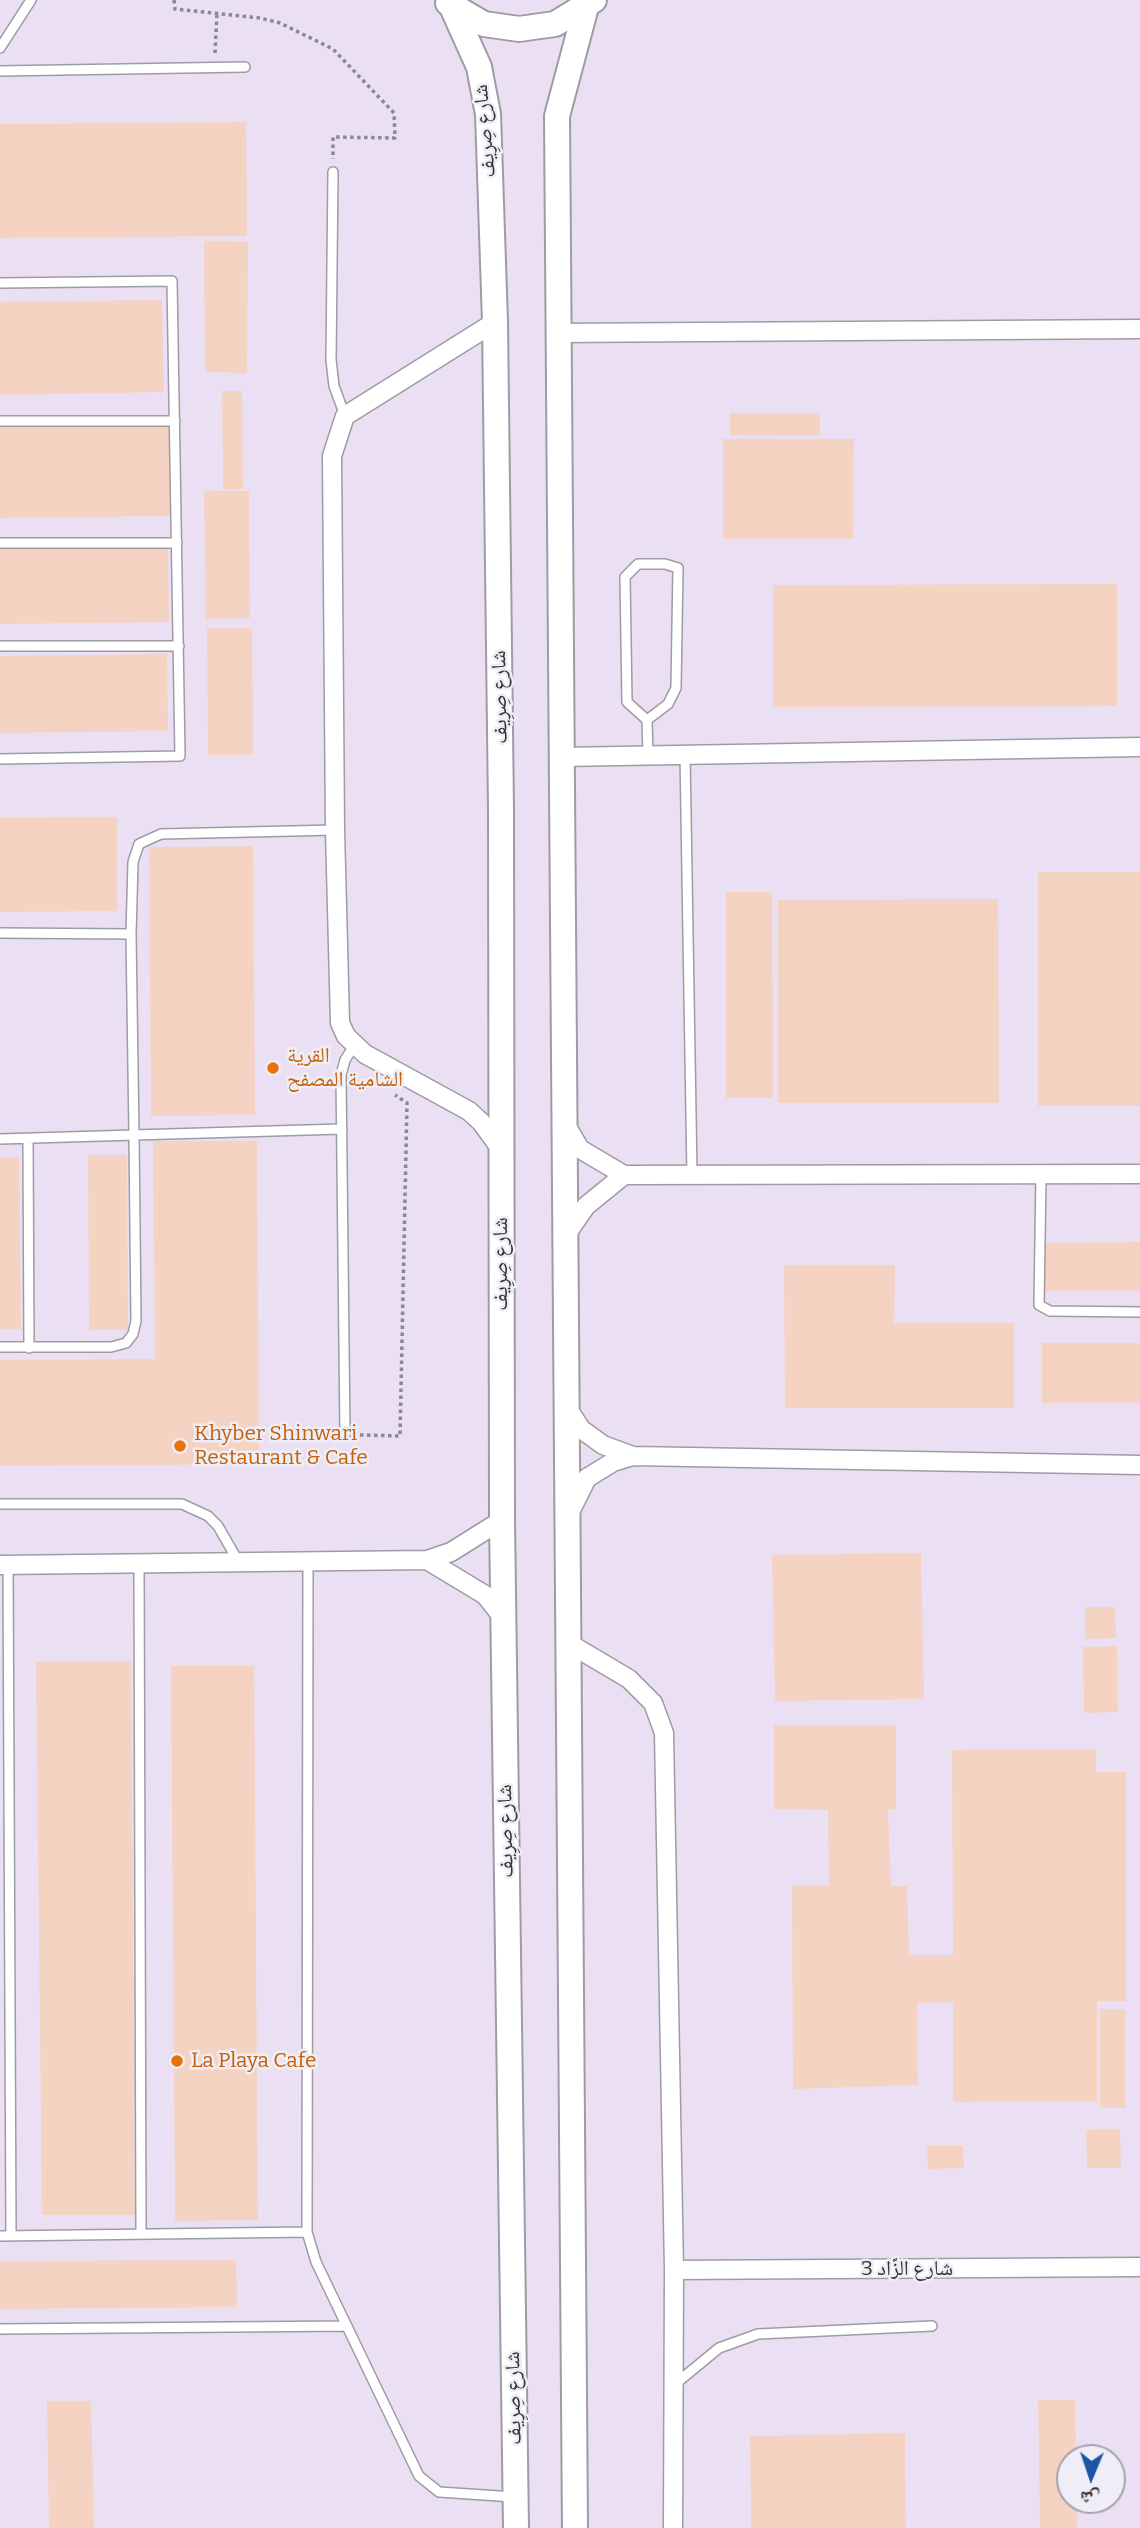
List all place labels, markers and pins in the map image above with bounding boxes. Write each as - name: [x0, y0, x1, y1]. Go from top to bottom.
- place label: القرية الشامية المصفح: [287, 1043, 403, 1093]
- marker: القرية الشامية المصفح: [265, 1060, 281, 1076]
- place label: Khyber Shinwari Restaurant & Cafe: [194, 1421, 368, 1471]
- marker: Khyber Shinwari Restaurant & Cafe: [172, 1438, 188, 1454]
- place label: La Playa Cafe: [191, 2048, 316, 2074]
- marker: La Playa Cafe: [169, 2053, 185, 2069]

